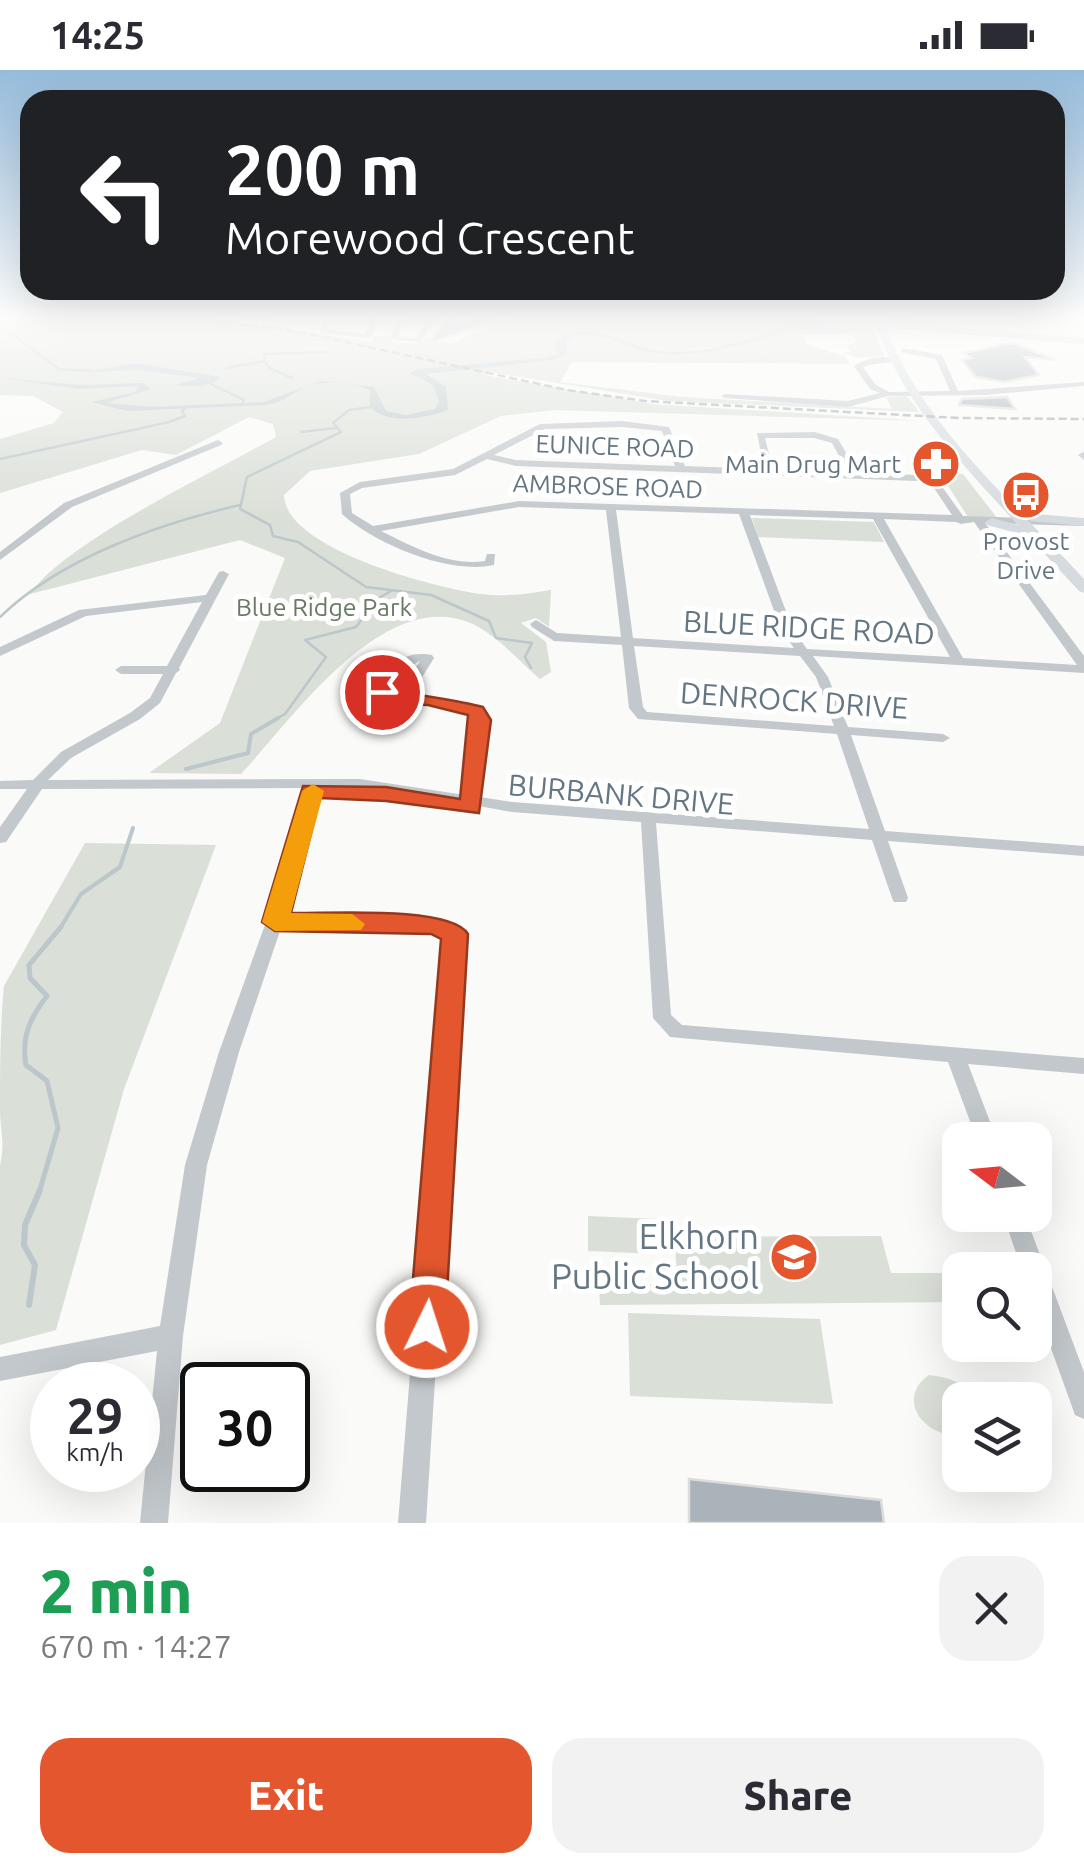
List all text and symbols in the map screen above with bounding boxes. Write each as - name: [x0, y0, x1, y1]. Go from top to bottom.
- text: 14:25: [50, 14, 145, 56]
- icon: left: [60, 130, 190, 260]
- text: 200 m: [225, 130, 420, 208]
- text: Morewood Crescent: [225, 212, 634, 263]
- street label: EUNICE ROAD: [535, 429, 695, 463]
- pharmacy icon: Main Drug Mart: [910, 438, 962, 490]
- place label: Main Drug Mart: [725, 450, 901, 478]
- street label: AMBROSE ROAD: [512, 469, 704, 503]
- bus stop icon: Provost Drive: [1000, 469, 1052, 521]
- place label: Provost Drive: [983, 527, 1069, 584]
- park label: Blue Ridge Park: [236, 593, 412, 621]
- street label: BLUE RIDGE ROAD: [682, 603, 936, 651]
- pin: [340, 650, 425, 735]
- icon: arrive: [355, 665, 410, 720]
- street label: DENROCK DRIVE: [679, 675, 909, 725]
- street label: BURBANK DRIVE: [507, 767, 736, 821]
- north arrow: [942, 1122, 1052, 1232]
- map controls: [942, 1122, 1052, 1492]
- place label: Elkhorn Public School: [551, 1216, 759, 1296]
- school or university icon: Elkhorn Public School: [768, 1231, 820, 1283]
- button: search: [942, 1252, 1052, 1362]
- position arrow: [375, 1275, 479, 1379]
- speed limit sign: 30: [180, 1362, 310, 1492]
- button: layers: [942, 1382, 1052, 1492]
- text: 29: [67, 1387, 123, 1443]
- text: km/h: [66, 1438, 124, 1466]
- button: close: [939, 1556, 1044, 1661]
- text: 2 min: [40, 1557, 193, 1624]
- text: 670 m · 14:27: [40, 1628, 232, 1664]
- button: Exit: [40, 1738, 532, 1853]
- button: Share: [552, 1738, 1044, 1853]

